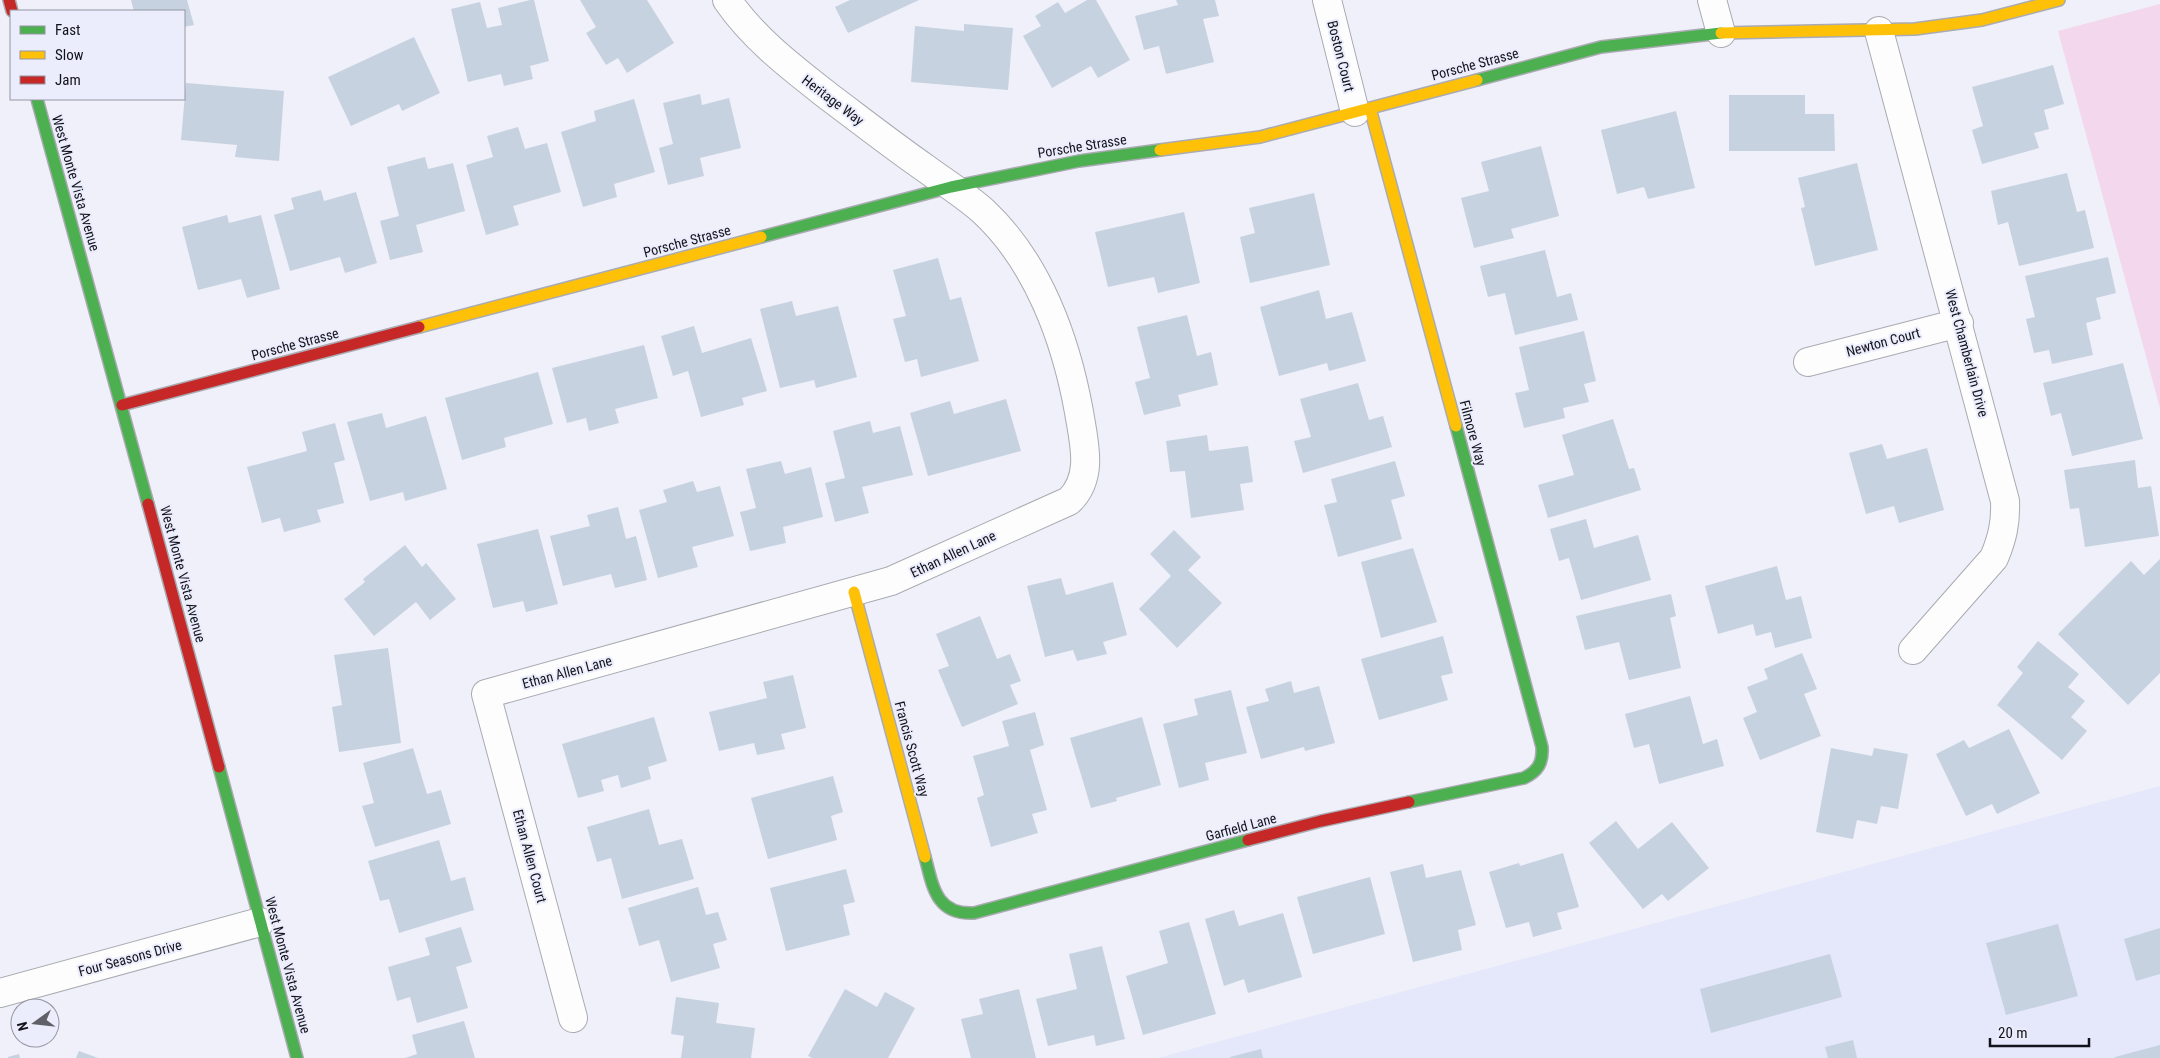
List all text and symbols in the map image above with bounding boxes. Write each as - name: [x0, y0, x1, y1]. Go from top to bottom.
- legend: [10, 10, 185, 100]
- street label: Boston Court: [1324, 19, 1358, 93]
- text: Fast: [55, 21, 80, 39]
- street label: Porsche Strasse: [1430, 45, 1521, 83]
- text: Slow: [55, 46, 84, 64]
- text: Jam: [55, 71, 81, 89]
- street label: Heritage Way: [799, 72, 867, 128]
- street label: West Monte Vista Avenue: [49, 113, 103, 253]
- street label: Porsche Strasse: [1036, 131, 1128, 161]
- street label: Porsche Strasse: [642, 222, 733, 260]
- street label: West Chamberlain Drive: [1942, 287, 1992, 419]
- street label: Newton Court: [1844, 324, 1922, 360]
- street label: Porsche Strasse: [250, 325, 341, 363]
- street label: Filmore Way: [1457, 398, 1490, 468]
- street label: West Monte Vista Avenue: [157, 504, 209, 645]
- street label: Ethan Allen Lane: [908, 527, 999, 581]
- street label: Ethan Allen Lane: [520, 652, 614, 692]
- street label: Francis Scott Way: [892, 699, 933, 799]
- street label: Ethan Allen Court: [510, 808, 550, 904]
- street label: Garfield Lane: [1204, 810, 1279, 844]
- street label: West Monte Vista Avenue: [262, 895, 314, 1036]
- street label: Four Seasons Drive: [77, 936, 184, 979]
- north arrow: [10, 998, 60, 1048]
- scale bar: [1990, 1016, 2089, 1048]
- text: N: [14, 1020, 31, 1033]
- text: 20 m: [1998, 1024, 2028, 1042]

